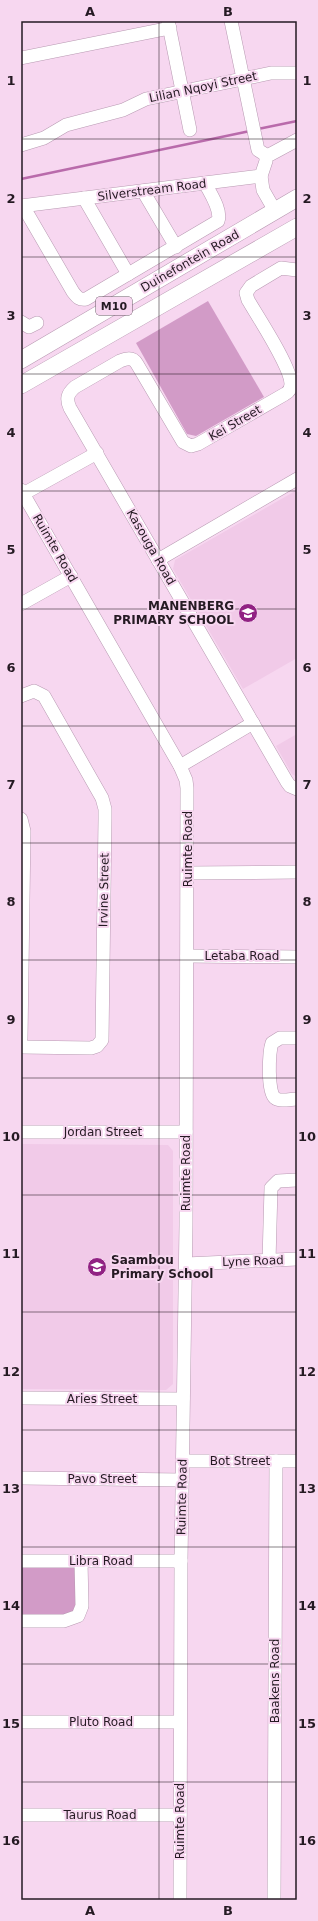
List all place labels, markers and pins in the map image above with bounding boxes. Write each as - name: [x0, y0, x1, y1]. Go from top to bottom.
- place label: MANENBERG PRIMARY SCHOOL: [113, 599, 234, 627]
- school or university icon: MANENBERG PRIMARY SCHOOL: [237, 602, 259, 624]
- place label: Saambou Primary School: [111, 1253, 213, 1281]
- school or university icon: Saambou Primary School: [86, 1256, 108, 1278]

